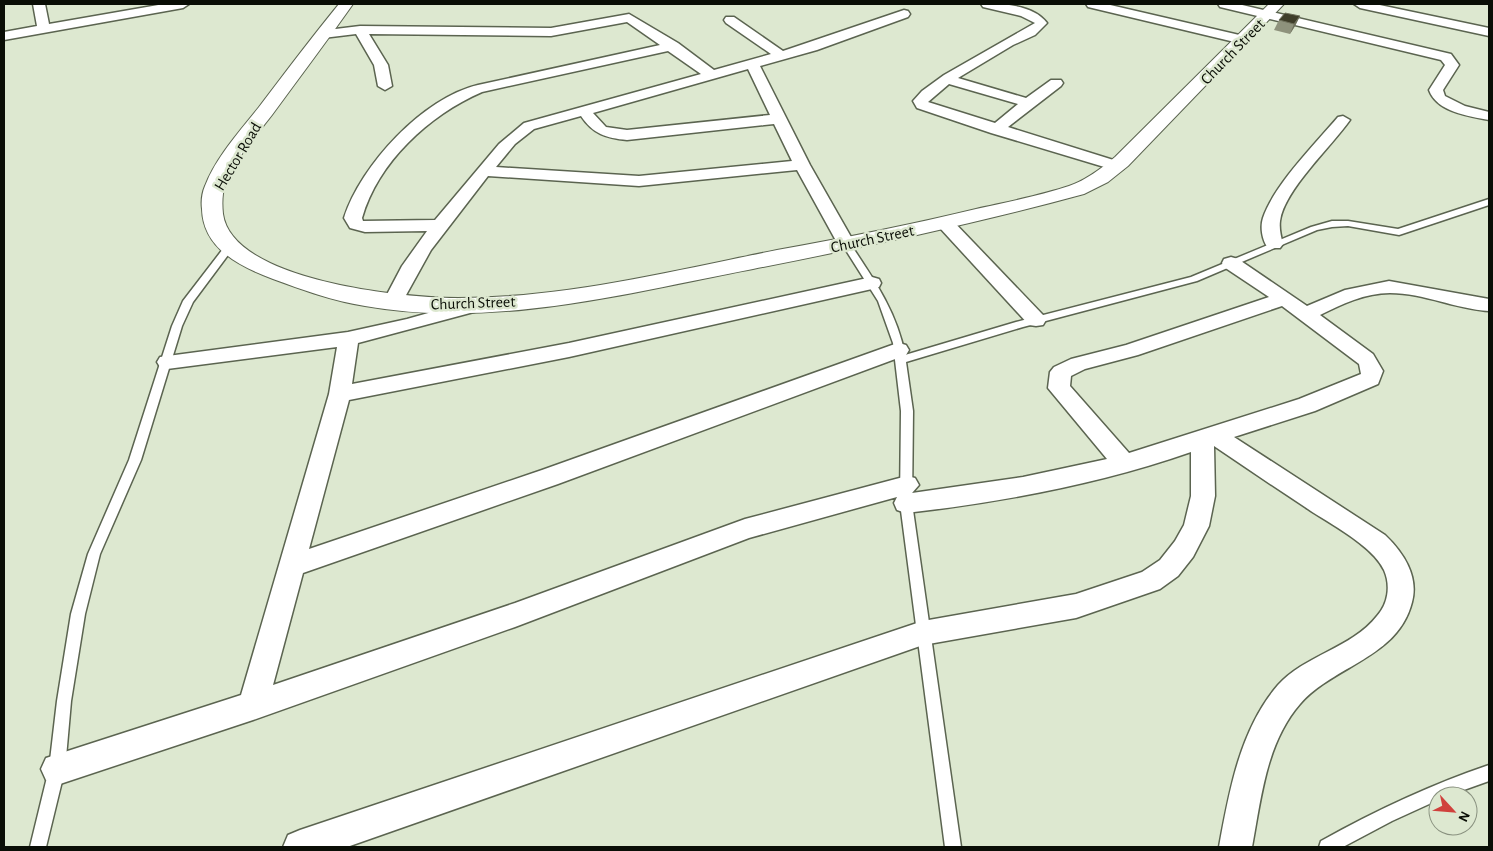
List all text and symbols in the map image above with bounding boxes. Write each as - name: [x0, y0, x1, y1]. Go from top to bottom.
- street label: Church Street: [1198, 16, 1268, 88]
- street label: Hector Road: [211, 120, 264, 193]
- street label: Church Street: [829, 222, 915, 256]
- street label: Church Street: [430, 294, 516, 312]
- north arrow: [1428, 786, 1478, 836]
- text: N: [1455, 809, 1472, 824]

